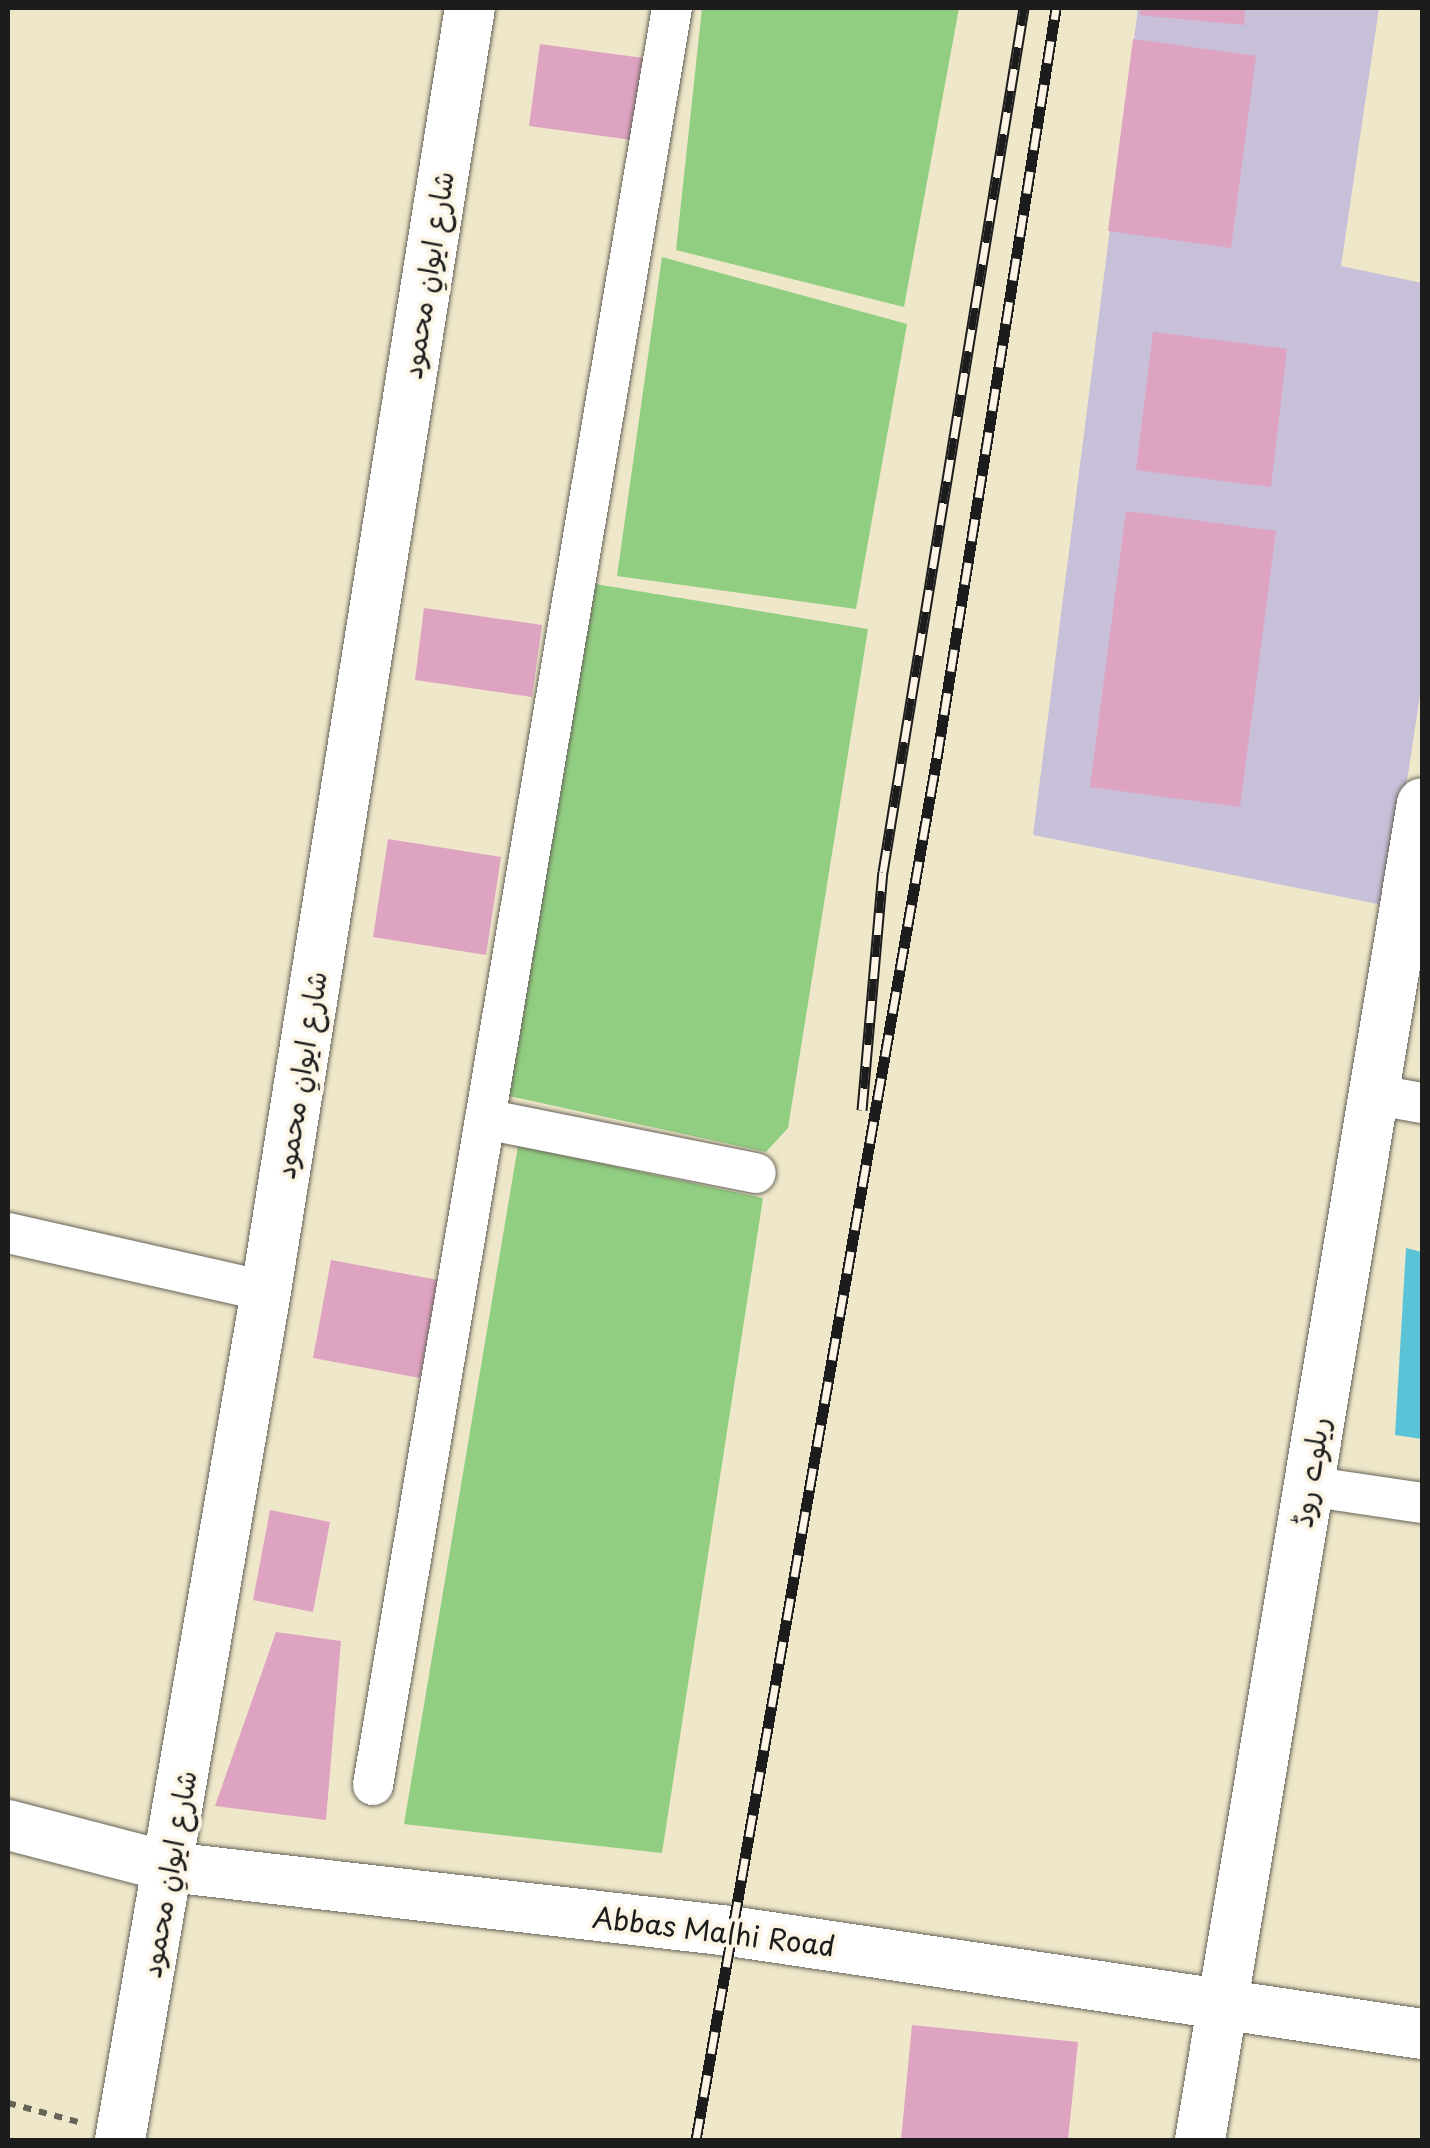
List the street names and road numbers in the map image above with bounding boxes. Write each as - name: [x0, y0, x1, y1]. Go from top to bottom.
- street label: شارع ایوانِ محمود: [394, 169, 460, 381]
- street label: شارع ایوانِ محمود: [267, 969, 333, 1181]
- street label: ریلوے روڈ: [1285, 1414, 1335, 1530]
- street label: شارع ایوانِ محمود: [133, 1768, 203, 1980]
- street label: Abbas Malhi Road: [590, 1899, 838, 1963]

